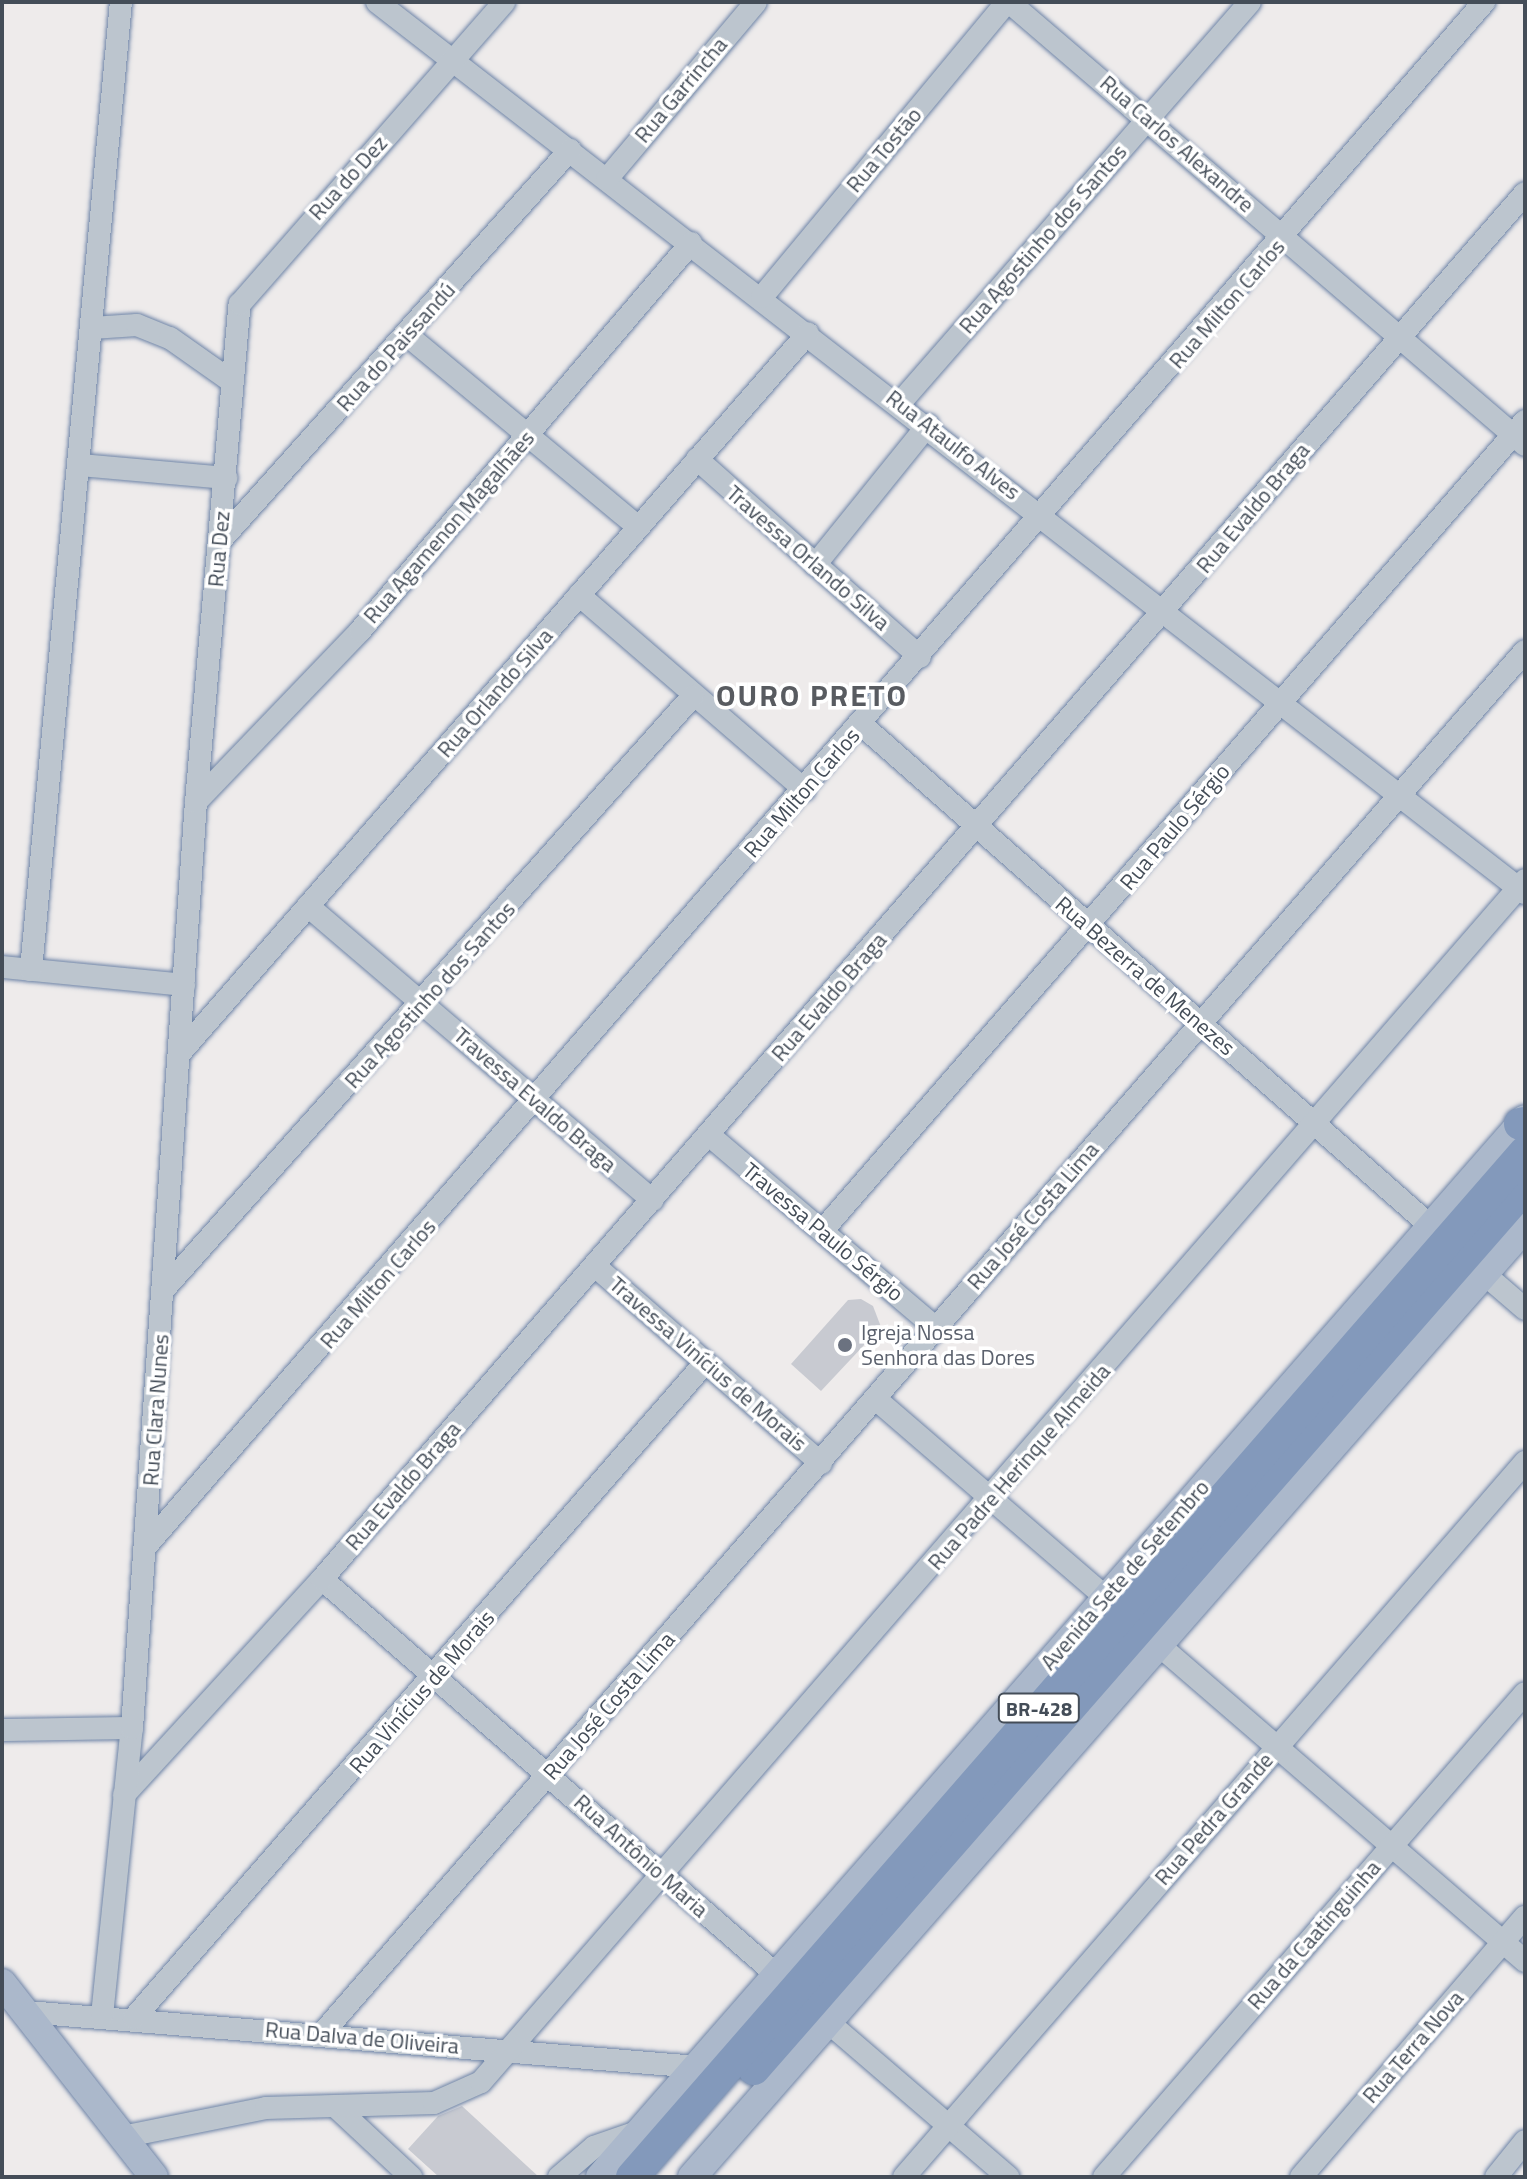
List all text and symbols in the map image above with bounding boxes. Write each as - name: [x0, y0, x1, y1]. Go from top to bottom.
- street label: Rua Garrincha: [629, 32, 733, 148]
- street label: Rua Carlos Alexandre: [1095, 70, 1259, 218]
- street label: Rua Tostão: [841, 102, 927, 198]
- street label: Rua do Dez: [303, 130, 393, 226]
- street label: Rua Agostinho dos Santos: [954, 139, 1132, 339]
- street label: Rua Milton Carlos: [1164, 234, 1290, 374]
- street label: Rua do Paissandú: [331, 277, 461, 417]
- street label: Rua Ataulfo Alves: [881, 384, 1025, 506]
- street label: Rua Agamenon Magalhães: [358, 425, 540, 629]
- street label: Rua Evaldo Braga: [1191, 437, 1315, 579]
- street label: Travessa Orlando Silva: [721, 480, 895, 636]
- street label: Rua Dez: [203, 510, 235, 588]
- street label: Rua Orlando Silva: [432, 623, 558, 763]
- district label: OURO PRETO: [716, 677, 908, 713]
- street label: Rua Milton Carlos: [739, 723, 865, 863]
- street label: Rua Paulo Sérgio: [1115, 759, 1235, 895]
- street label: Rua Bezerra de Menezes: [1050, 891, 1240, 1061]
- street label: Rua Agostinho dos Santos: [339, 896, 521, 1094]
- street label: Rua Evaldo Braga: [766, 927, 892, 1067]
- street label: Travessa Evaldo Braga: [448, 1022, 622, 1178]
- street label: Rua José Costa Lima: [962, 1137, 1104, 1295]
- street label: Travessa Paulo Sérgio: [737, 1157, 909, 1307]
- street label: Rua Milton Carlos: [315, 1214, 441, 1354]
- street label: Travessa Vinícius de Morais: [604, 1271, 812, 1457]
- place label: Igreja Nossa Senhora das Dores: [861, 1319, 1035, 1370]
- street label: Rua Clara Nunes: [138, 1333, 174, 1487]
- marker: Igreja Nossa Senhora das Dores: [836, 1336, 854, 1354]
- street label: Rua Padre Herinque Almeida: [922, 1359, 1116, 1575]
- street label: Rua Evaldo Braga: [340, 1416, 466, 1556]
- street label: Avenida Sete de Setembro: [1035, 1475, 1215, 1675]
- street label: Rua Vinícius de Morais: [344, 1605, 500, 1779]
- street label: Rua José Costa Lima: [538, 1627, 680, 1785]
- road number: BR-428: [997, 1692, 1081, 1724]
- street label: Rua Pedra Grande: [1149, 1747, 1279, 1891]
- street label: Rua Antônio Maria: [569, 1789, 713, 1923]
- street label: Rua da Caatinguinha: [1242, 1855, 1386, 2015]
- street label: Rua Terra Nova: [1357, 1985, 1469, 2109]
- street label: Rua Dalva de Oliveira: [264, 2016, 460, 2060]

